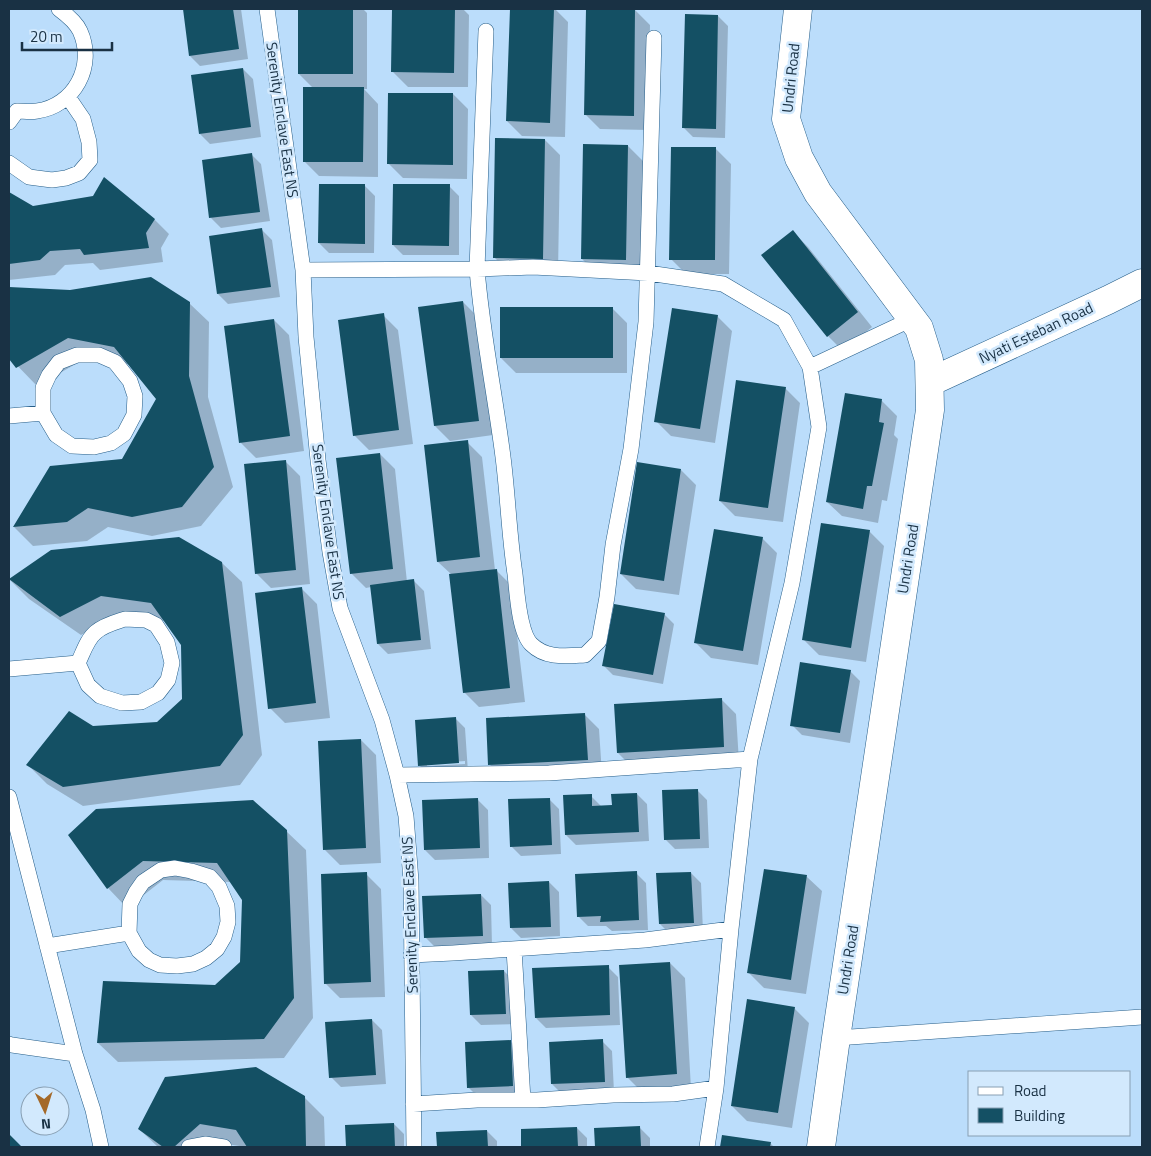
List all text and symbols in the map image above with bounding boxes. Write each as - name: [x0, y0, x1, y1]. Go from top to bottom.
- scale bar: [22, 20, 112, 52]
- text: 20 m: [30, 25, 63, 48]
- street label: Serenity Enclave East NS: [260, 41, 305, 199]
- street label: Undri Road: [775, 42, 806, 114]
- street label: Nyati Esteban Road: [975, 296, 1097, 369]
- street label: Serenity Enclave East NS: [306, 443, 351, 601]
- street label: Undri Road: [891, 523, 924, 595]
- street label: Serenity Enclave East NS: [395, 836, 424, 994]
- street label: Undri Road: [831, 924, 864, 996]
- legend: [968, 1071, 1131, 1136]
- text: Road: [1014, 1079, 1046, 1102]
- north arrow: [20, 1086, 70, 1136]
- text: Building: [1014, 1104, 1065, 1127]
- text: N: [40, 1114, 52, 1135]

